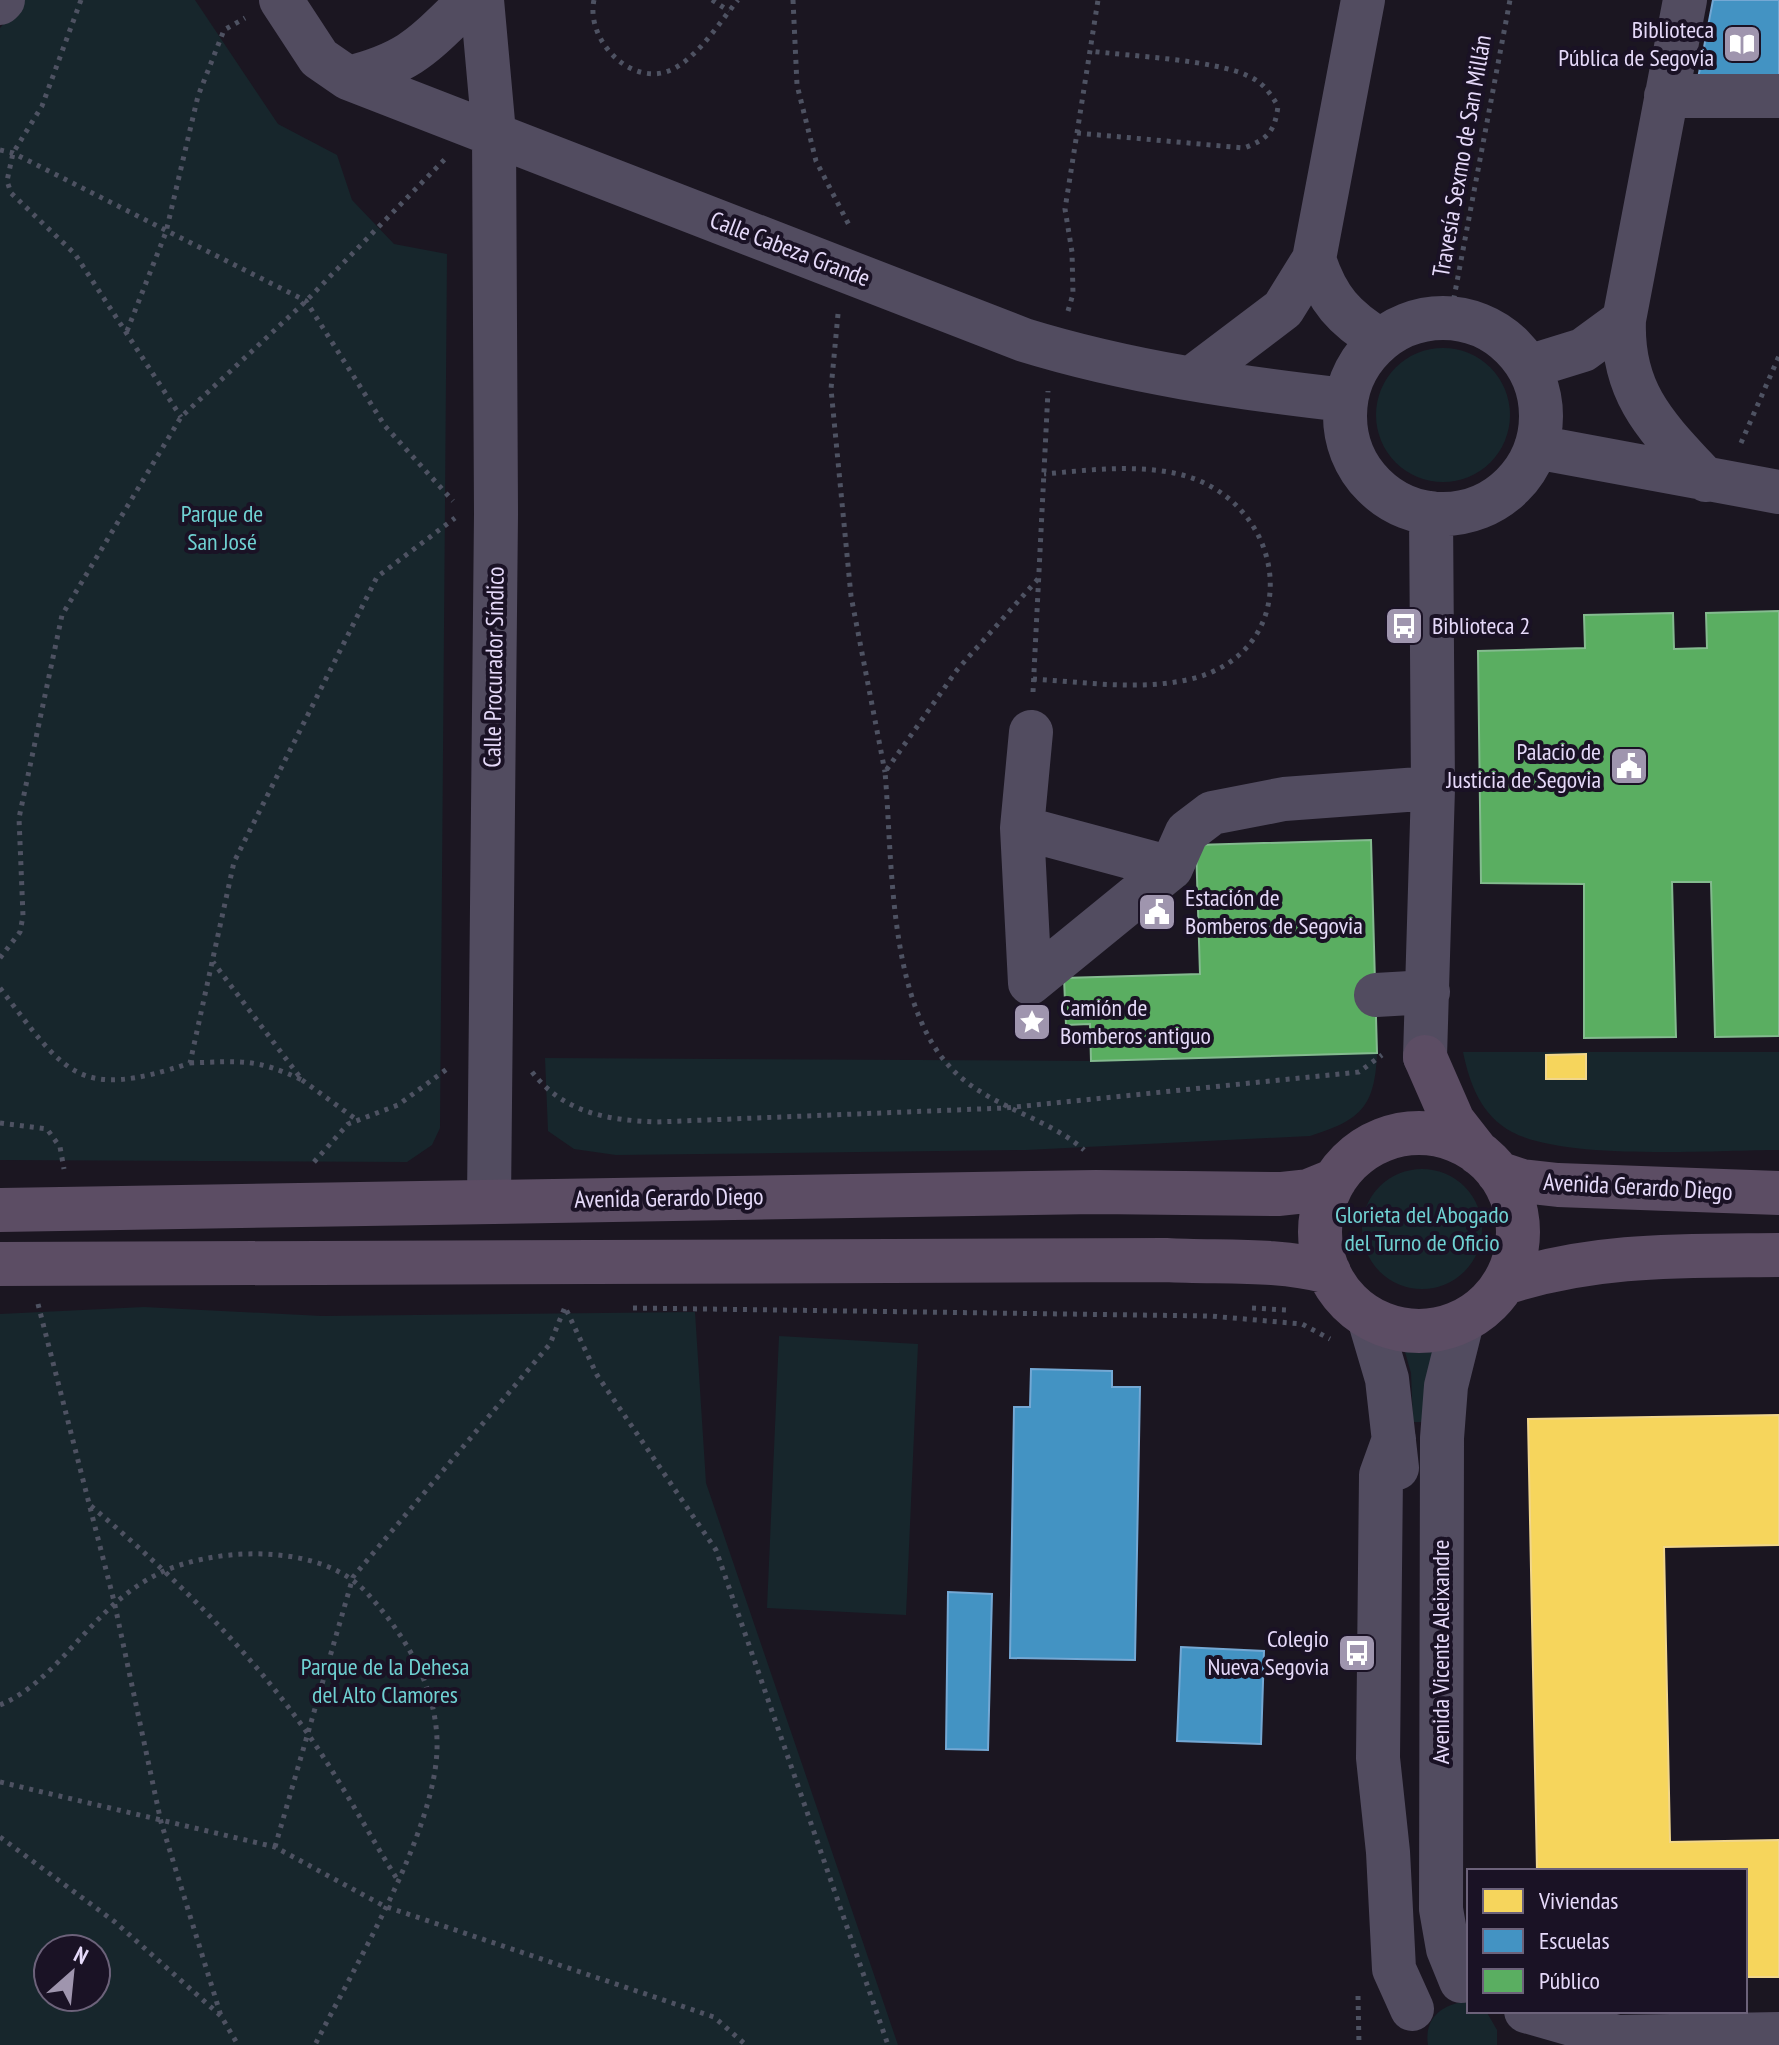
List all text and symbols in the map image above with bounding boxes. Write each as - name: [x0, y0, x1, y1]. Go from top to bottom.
- place label: Biblioteca Pública de Segovia: [1558, 14, 1714, 73]
- library icon: Biblioteca Pública de Segovia: [1721, 23, 1763, 65]
- street label: Travesía Sexmo de San Millán: [1425, 32, 1498, 280]
- street label: Calle Cabeza Grande: [706, 204, 875, 293]
- park label: Parque de San José: [181, 498, 263, 557]
- street label: Calle Procurador Síndico: [476, 566, 511, 768]
- bus stop icon: Biblioteca 2: [1383, 605, 1425, 647]
- place label: Biblioteca 2: [1432, 610, 1530, 641]
- place label: Palacio de Justicia de Segovia: [1445, 736, 1601, 795]
- public building icon: Palacio de Justicia de Segovia: [1608, 745, 1650, 787]
- place label: Estación de Bomberos de Segovia: [1185, 882, 1363, 941]
- public building icon: Estación de Bomberos de Segovia: [1136, 891, 1178, 933]
- place label: Camión de Bomberos antiguo: [1060, 992, 1211, 1051]
- place icon: Camión de Bomberos antiguo: [1011, 1001, 1053, 1043]
- street label: Avenida Gerardo Diego: [1543, 1166, 1733, 1207]
- street label: Avenida Gerardo Diego: [574, 1180, 764, 1215]
- park label: Glorieta del Abogado del Turno de Oficio: [1335, 1199, 1509, 1258]
- street label: Avenida Vicente Aleixandre: [1425, 1540, 1456, 1764]
- place label: Colegio Nueva Segovia: [1208, 1623, 1329, 1682]
- bus stop icon: Colegio Nueva Segovia: [1336, 1632, 1378, 1674]
- park label: Parque de la Dehesa del Alto Clamores: [301, 1651, 469, 1710]
- legend: [1467, 1869, 1747, 2013]
- text: Viviendas: [1538, 1885, 1618, 1916]
- text: Escuelas: [1539, 1925, 1610, 1956]
- north arrow: [32, 1933, 112, 2013]
- text: N: [69, 1940, 93, 1970]
- text: Público: [1539, 1965, 1600, 1996]

